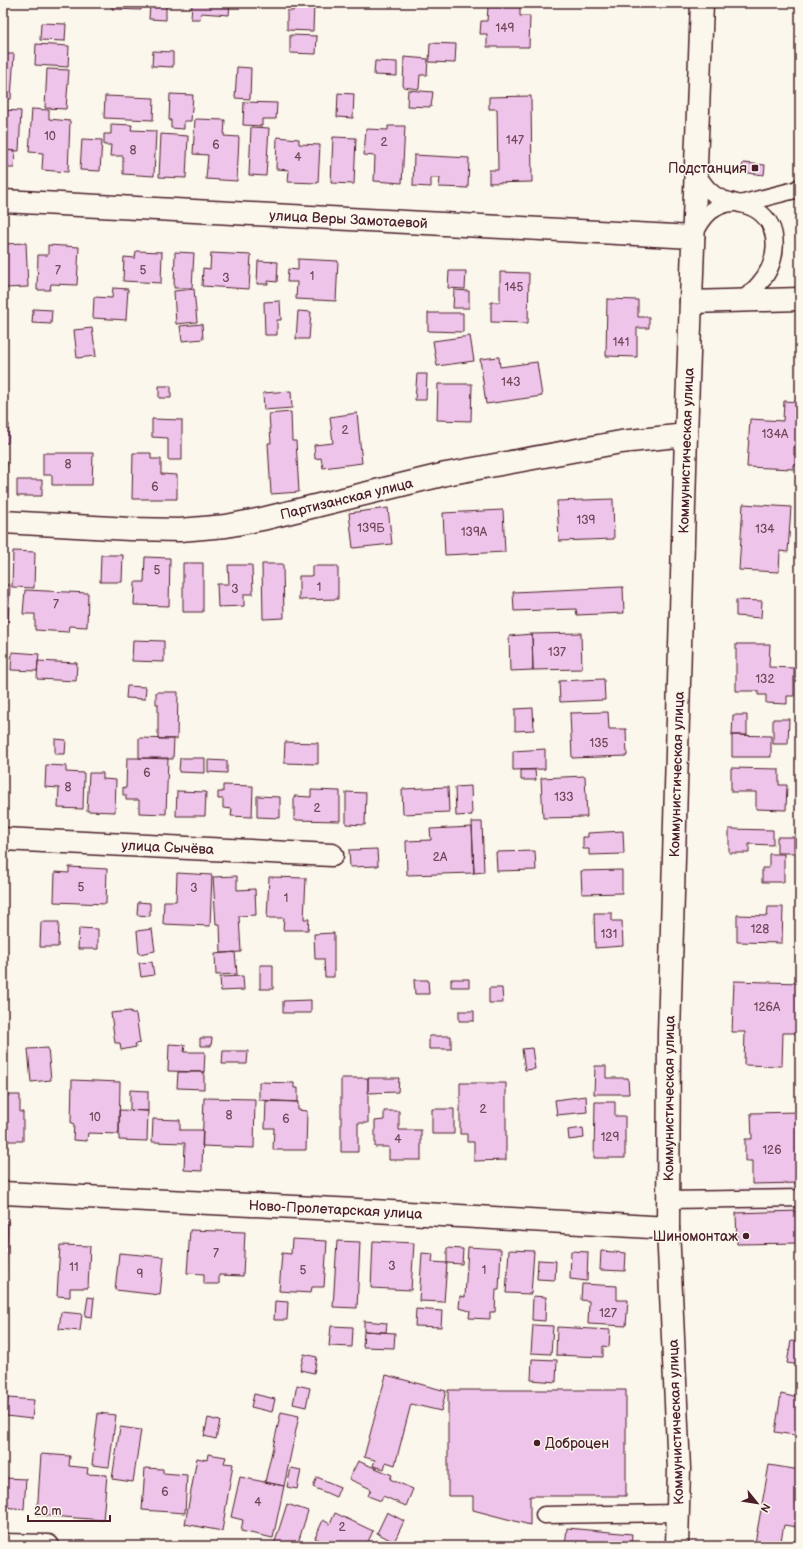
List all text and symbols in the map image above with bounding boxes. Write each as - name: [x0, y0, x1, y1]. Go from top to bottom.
- house number: 149: [496, 21, 515, 36]
- house number: 10: [44, 129, 56, 144]
- house number: 147: [506, 133, 524, 148]
- house number: 2: [380, 135, 388, 150]
- house number: 6: [212, 138, 220, 153]
- house number: 8: [130, 143, 137, 158]
- house number: 4: [294, 150, 302, 165]
- place label: Подстанция: [668, 160, 747, 177]
- marker: Подстанция: [750, 163, 760, 173]
- street label: улица Веры Замотаевой: [269, 206, 428, 232]
- house number: 7: [55, 263, 61, 278]
- house number: 5: [140, 263, 147, 278]
- house number: 1: [310, 269, 314, 284]
- house number: 3: [222, 271, 230, 286]
- house number: 145: [505, 280, 524, 295]
- house number: 141: [613, 335, 629, 350]
- street label: Коммунистическая улица: [675, 367, 697, 534]
- house number: 143: [501, 375, 521, 390]
- house number: 2: [341, 423, 349, 438]
- house number: 134А: [762, 427, 789, 442]
- house number: 8: [65, 457, 72, 472]
- street label: Партизанская улица: [278, 474, 415, 523]
- house number: 6: [151, 480, 159, 495]
- house number: 139: [577, 513, 596, 528]
- house number: 139Б: [357, 521, 385, 536]
- house number: 134: [755, 522, 775, 537]
- house number: 139А: [461, 525, 488, 540]
- house number: 5: [154, 563, 161, 578]
- house number: 1: [317, 580, 321, 595]
- house number: 3: [231, 582, 239, 597]
- house number: 7: [53, 597, 59, 612]
- house number: 137: [548, 645, 566, 660]
- house number: 132: [755, 672, 775, 687]
- street label: Коммунистическая улица: [666, 690, 687, 858]
- house number: 135: [590, 736, 609, 751]
- house number: 6: [143, 766, 151, 781]
- house number: 8: [65, 780, 72, 795]
- house number: 133: [554, 790, 574, 805]
- house number: 2: [313, 801, 321, 816]
- street label: улица Сычёва: [121, 836, 215, 858]
- house number: 2А: [433, 850, 448, 865]
- house number: 5: [78, 880, 85, 895]
- house number: 3: [190, 881, 198, 896]
- house number: 1: [284, 891, 288, 906]
- house number: 128: [751, 922, 769, 937]
- house number: 131: [601, 927, 617, 942]
- house number: 126А: [754, 1000, 781, 1015]
- street label: Коммунистическая улица: [660, 1014, 678, 1181]
- house number: 2: [479, 1102, 487, 1117]
- house number: 8: [226, 1108, 233, 1123]
- house number: 10: [89, 1110, 101, 1125]
- house number: 6: [282, 1112, 290, 1127]
- house number: 129: [601, 1130, 619, 1145]
- house number: 4: [394, 1132, 402, 1147]
- house number: 126: [762, 1143, 782, 1158]
- street label: Ново-Пролетарская улица: [248, 1196, 424, 1222]
- place label: Шиномонтаж: [653, 1228, 738, 1245]
- marker: Шиномонтаж: [741, 1231, 751, 1241]
- house number: 7: [213, 1246, 219, 1261]
- house number: 3: [388, 1259, 396, 1274]
- house number: 11: [69, 1260, 79, 1275]
- house number: 5: [300, 1263, 307, 1278]
- house number: 1: [482, 1263, 486, 1278]
- house number: 9: [137, 1267, 144, 1282]
- house number: 127: [599, 1306, 617, 1321]
- street label: Коммунистическая улица: [665, 1338, 687, 1505]
- place label: Доброцен: [545, 1435, 609, 1452]
- marker: Доброцен: [532, 1438, 542, 1448]
- north arrow: [737, 1483, 777, 1523]
- house number: 6: [161, 1485, 169, 1500]
- house number: 4: [254, 1495, 262, 1510]
- scale bar: [28, 1497, 110, 1523]
- text: N: [758, 1501, 773, 1515]
- text: 20 m: [34, 1504, 61, 1519]
- house number: 2: [338, 1520, 346, 1535]

